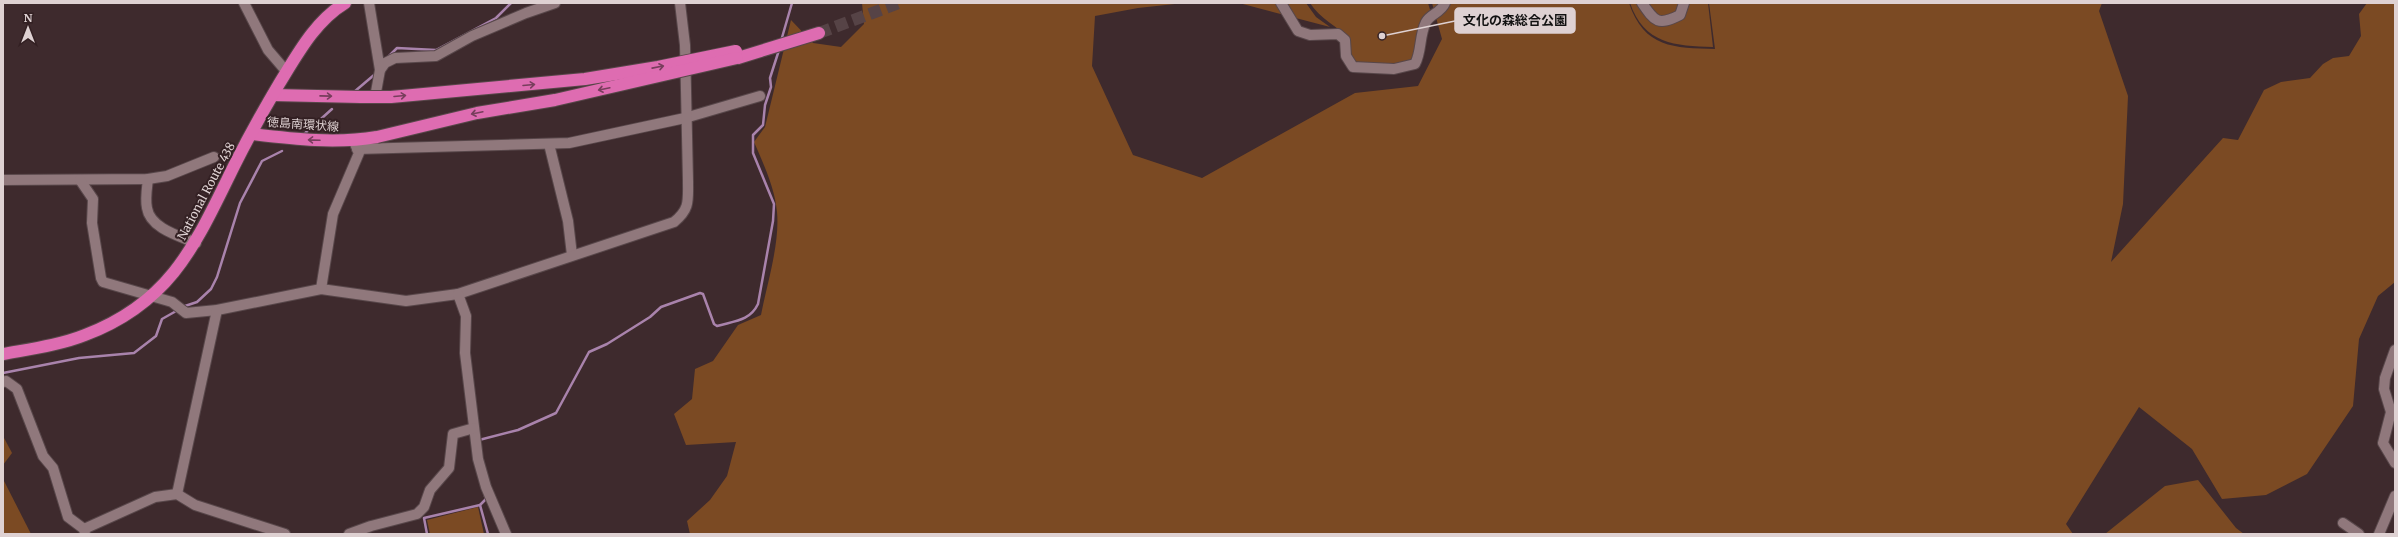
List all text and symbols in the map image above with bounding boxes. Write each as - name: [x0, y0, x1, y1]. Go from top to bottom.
- north arrow: [8, 8, 48, 48]
- callout: 文化の森総合公園: [1455, 8, 1575, 33]
- text: N: [24, 11, 33, 25]
- text: 文化の森総合公園: [1463, 12, 1567, 29]
- one-way arrow: [651, 63, 664, 71]
- one-way arrow: [522, 82, 535, 89]
- one-way arrow: [598, 85, 611, 93]
- one-way arrow: [319, 92, 332, 100]
- one-way arrow: [393, 93, 406, 100]
- one-way arrow: [471, 109, 484, 117]
- street label: 徳島南環状線: [267, 114, 339, 134]
- one-way arrow: [308, 136, 321, 144]
- street label: National Route 438: [174, 140, 238, 242]

